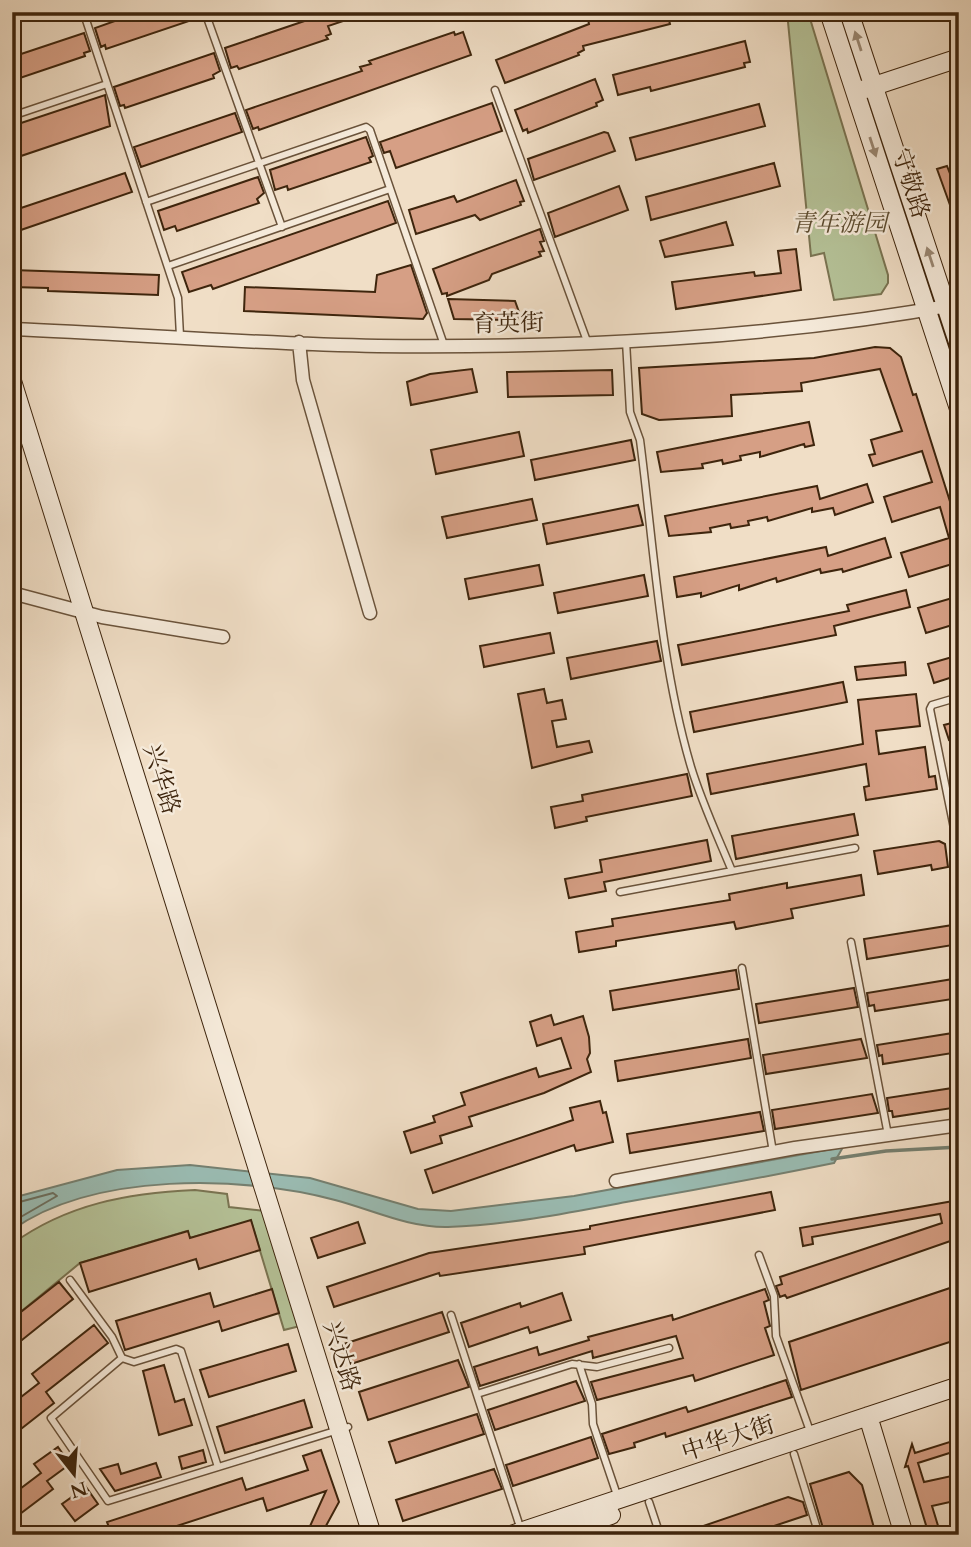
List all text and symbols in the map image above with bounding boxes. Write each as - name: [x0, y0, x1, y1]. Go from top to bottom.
- one-way arrow: [853, 30, 863, 51]
- one-way arrow: [868, 137, 879, 158]
- street label: 守敬路: [884, 144, 937, 222]
- park label: 青年游园: [791, 207, 891, 240]
- one-way arrow: [924, 246, 935, 267]
- street label: 育英街: [472, 306, 544, 341]
- street label: 兴华路: [135, 740, 188, 818]
- street label: 兴达路: [315, 1317, 368, 1395]
- street label: 中华大街: [677, 1408, 779, 1469]
- north arrow: [38, 1438, 108, 1508]
- text: N: [67, 1474, 90, 1504]

